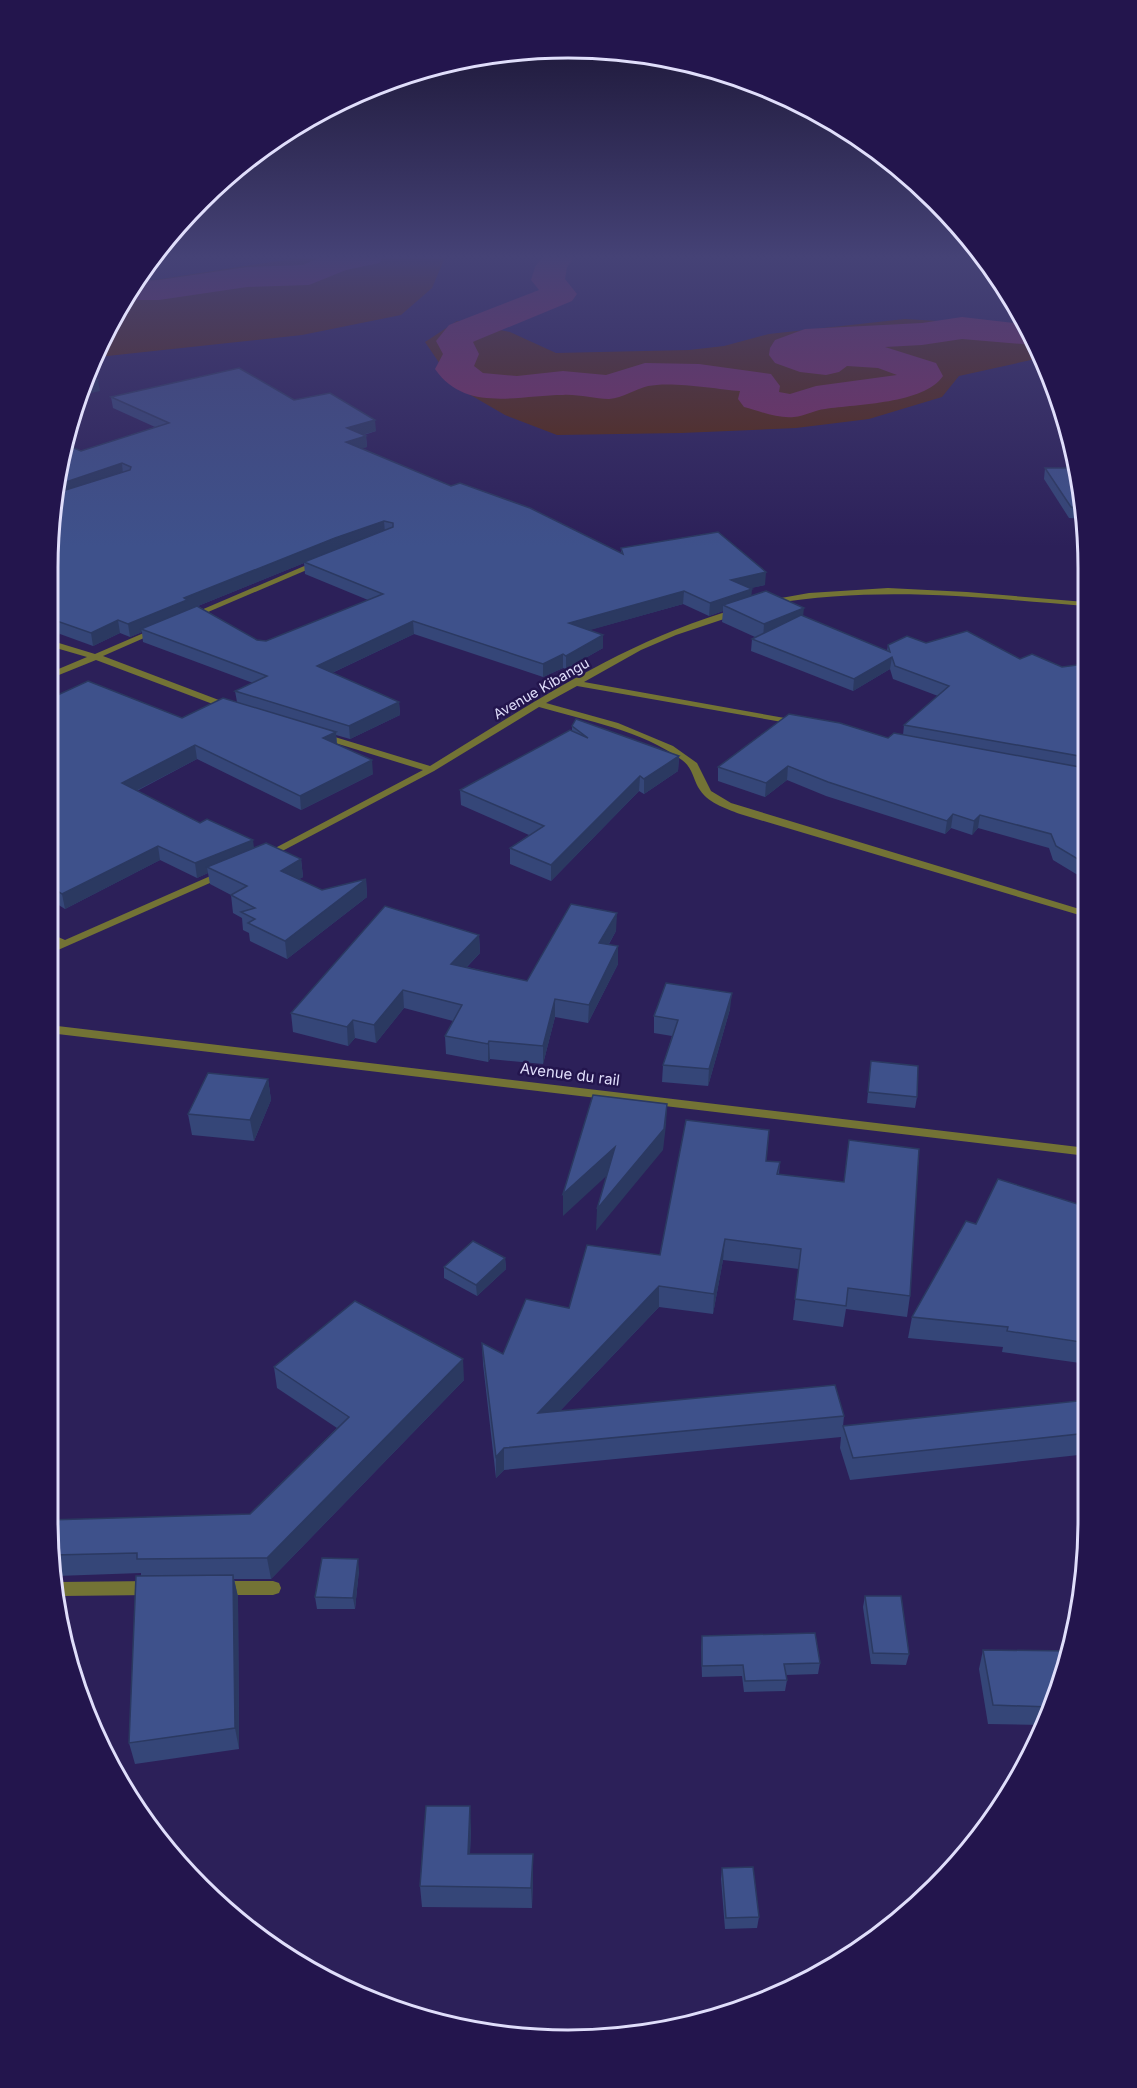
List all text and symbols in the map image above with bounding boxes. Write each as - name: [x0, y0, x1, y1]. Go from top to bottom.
- street label: Avenue Kibangu: [490, 654, 592, 722]
- street label: Avenue du rail: [519, 1058, 621, 1090]

